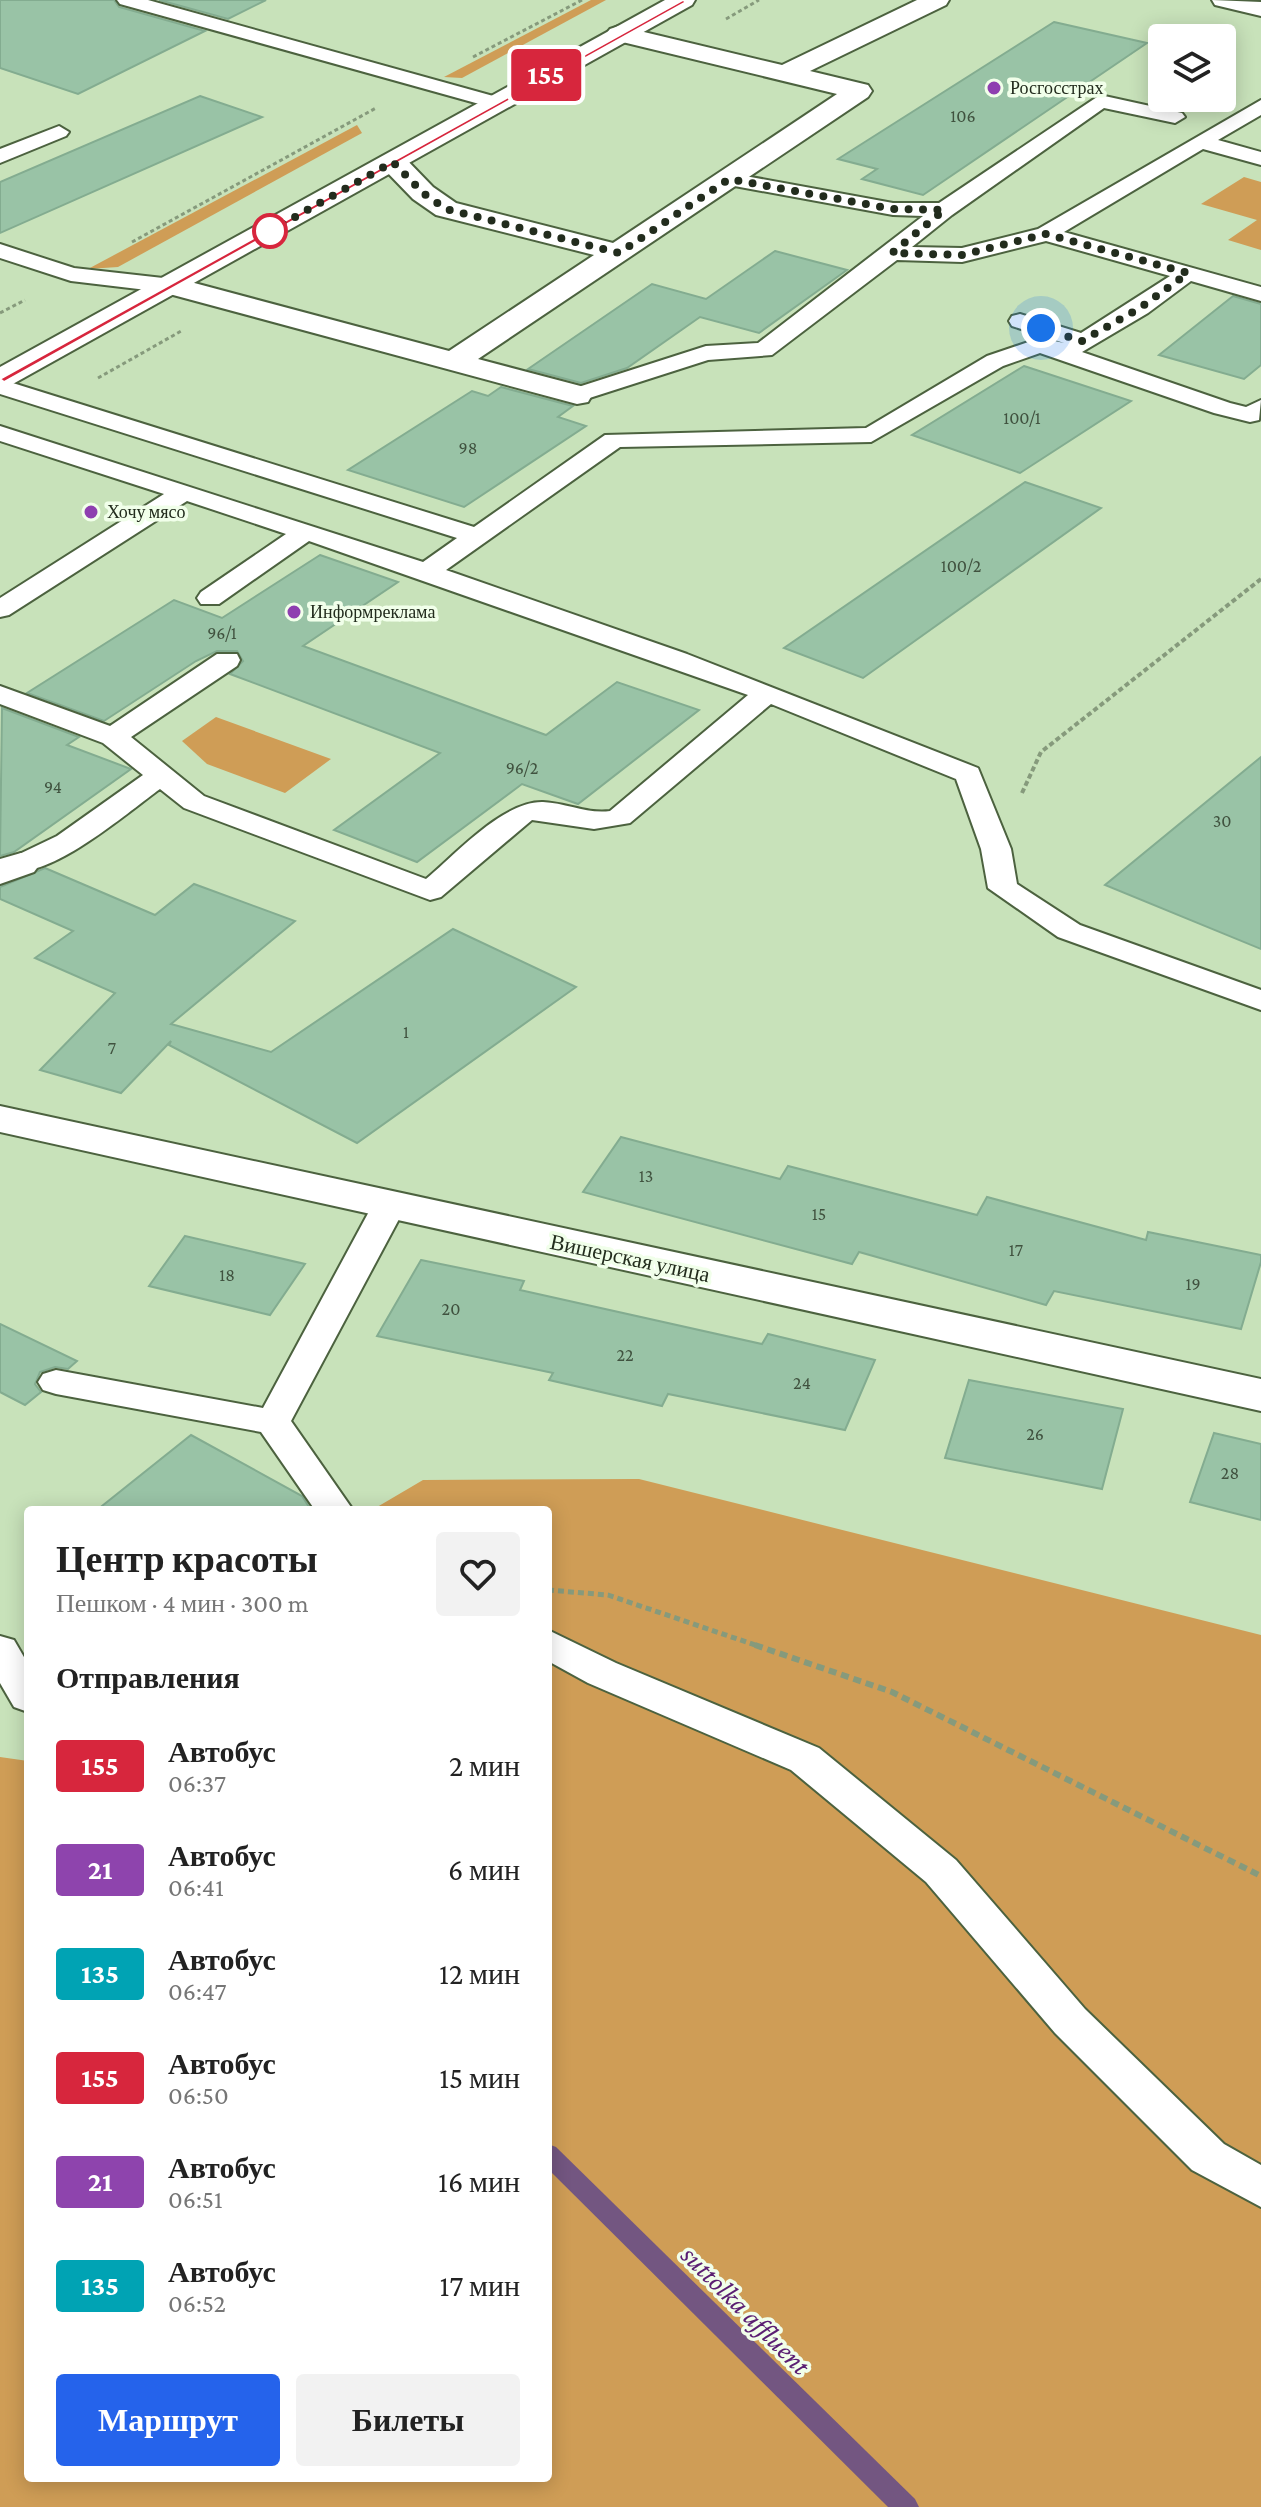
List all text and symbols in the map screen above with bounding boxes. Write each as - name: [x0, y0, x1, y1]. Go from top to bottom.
- map controls: [1148, 24, 1236, 112]
- button: layers: [1148, 24, 1236, 112]
- line badge: 155: [500, 49, 592, 101]
- text: 155: [527, 59, 565, 90]
- place label: Росгосстрах: [1010, 78, 1103, 98]
- marker: Росгосстрах: [985, 79, 1003, 97]
- house number: 106: [950, 106, 976, 126]
- unlabelled marker: [253, 214, 287, 248]
- your location: [1021, 308, 1061, 348]
- house number: 100/1: [1003, 408, 1041, 428]
- house number: 98: [459, 438, 477, 458]
- place label: Хочу мясо: [107, 502, 186, 522]
- marker: Хочу мясо: [82, 503, 100, 521]
- house number: 100/2: [941, 556, 981, 576]
- place label: Информреклама: [310, 602, 435, 622]
- marker: Информреклама: [285, 603, 303, 621]
- house number: 96/1: [207, 623, 237, 643]
- house number: 96/2: [506, 758, 538, 778]
- house number: 94: [44, 777, 62, 797]
- house number: 30: [1213, 811, 1231, 831]
- house number: 1: [403, 1022, 409, 1042]
- house number: 7: [108, 1038, 116, 1058]
- house number: 13: [639, 1166, 653, 1186]
- house number: 15: [812, 1204, 826, 1224]
- street label: Вишерская улица: [548, 1229, 712, 1287]
- house number: 17: [1009, 1240, 1023, 1260]
- house number: 18: [219, 1265, 235, 1285]
- house number: 19: [1185, 1274, 1201, 1294]
- house number: 20: [442, 1299, 460, 1319]
- house number: 22: [616, 1345, 634, 1365]
- house number: 24: [793, 1373, 811, 1393]
- house number: 26: [1026, 1424, 1044, 1444]
- house number: 28: [1221, 1463, 1239, 1483]
- button: heart: [436, 1532, 520, 1616]
- text: Центр красоты: [56, 1538, 318, 1580]
- text: Пешком · 4 мин · 300 m: [56, 1589, 309, 1618]
- text: Отправления: [56, 1661, 240, 1694]
- text: Автобус: [168, 1735, 276, 1768]
- text: 2 мин: [449, 1749, 520, 1782]
- text: 155: [81, 1750, 119, 1781]
- text: 06:37: [168, 1769, 226, 1798]
- text: Автобус: [168, 1839, 276, 1872]
- text: 6 мин: [448, 1853, 520, 1886]
- text: 21: [88, 1854, 112, 1885]
- text: 06:41: [168, 1873, 224, 1902]
- text: Автобус: [168, 1943, 276, 1976]
- text: 12 мин: [439, 1957, 520, 1990]
- text: 135: [81, 1958, 119, 1989]
- text: 06:47: [168, 1977, 226, 2006]
- text: Автобус: [168, 2047, 276, 2080]
- text: 15 мин: [439, 2061, 520, 2094]
- text: 155: [81, 2062, 119, 2093]
- text: 06:50: [168, 2081, 229, 2110]
- text: Автобус: [168, 2151, 276, 2184]
- text: 16 мин: [438, 2165, 520, 2198]
- text: 21: [88, 2166, 112, 2197]
- text: 06:51: [168, 2185, 223, 2214]
- water label: suttolka affluent: [674, 2238, 817, 2381]
- text: Автобус: [168, 2255, 276, 2288]
- text: 17 мин: [439, 2269, 520, 2302]
- text: 135: [81, 2270, 119, 2301]
- text: 06:52: [168, 2289, 226, 2318]
- button: Маршрут: [56, 2374, 280, 2466]
- button: Билеты: [296, 2374, 520, 2466]

